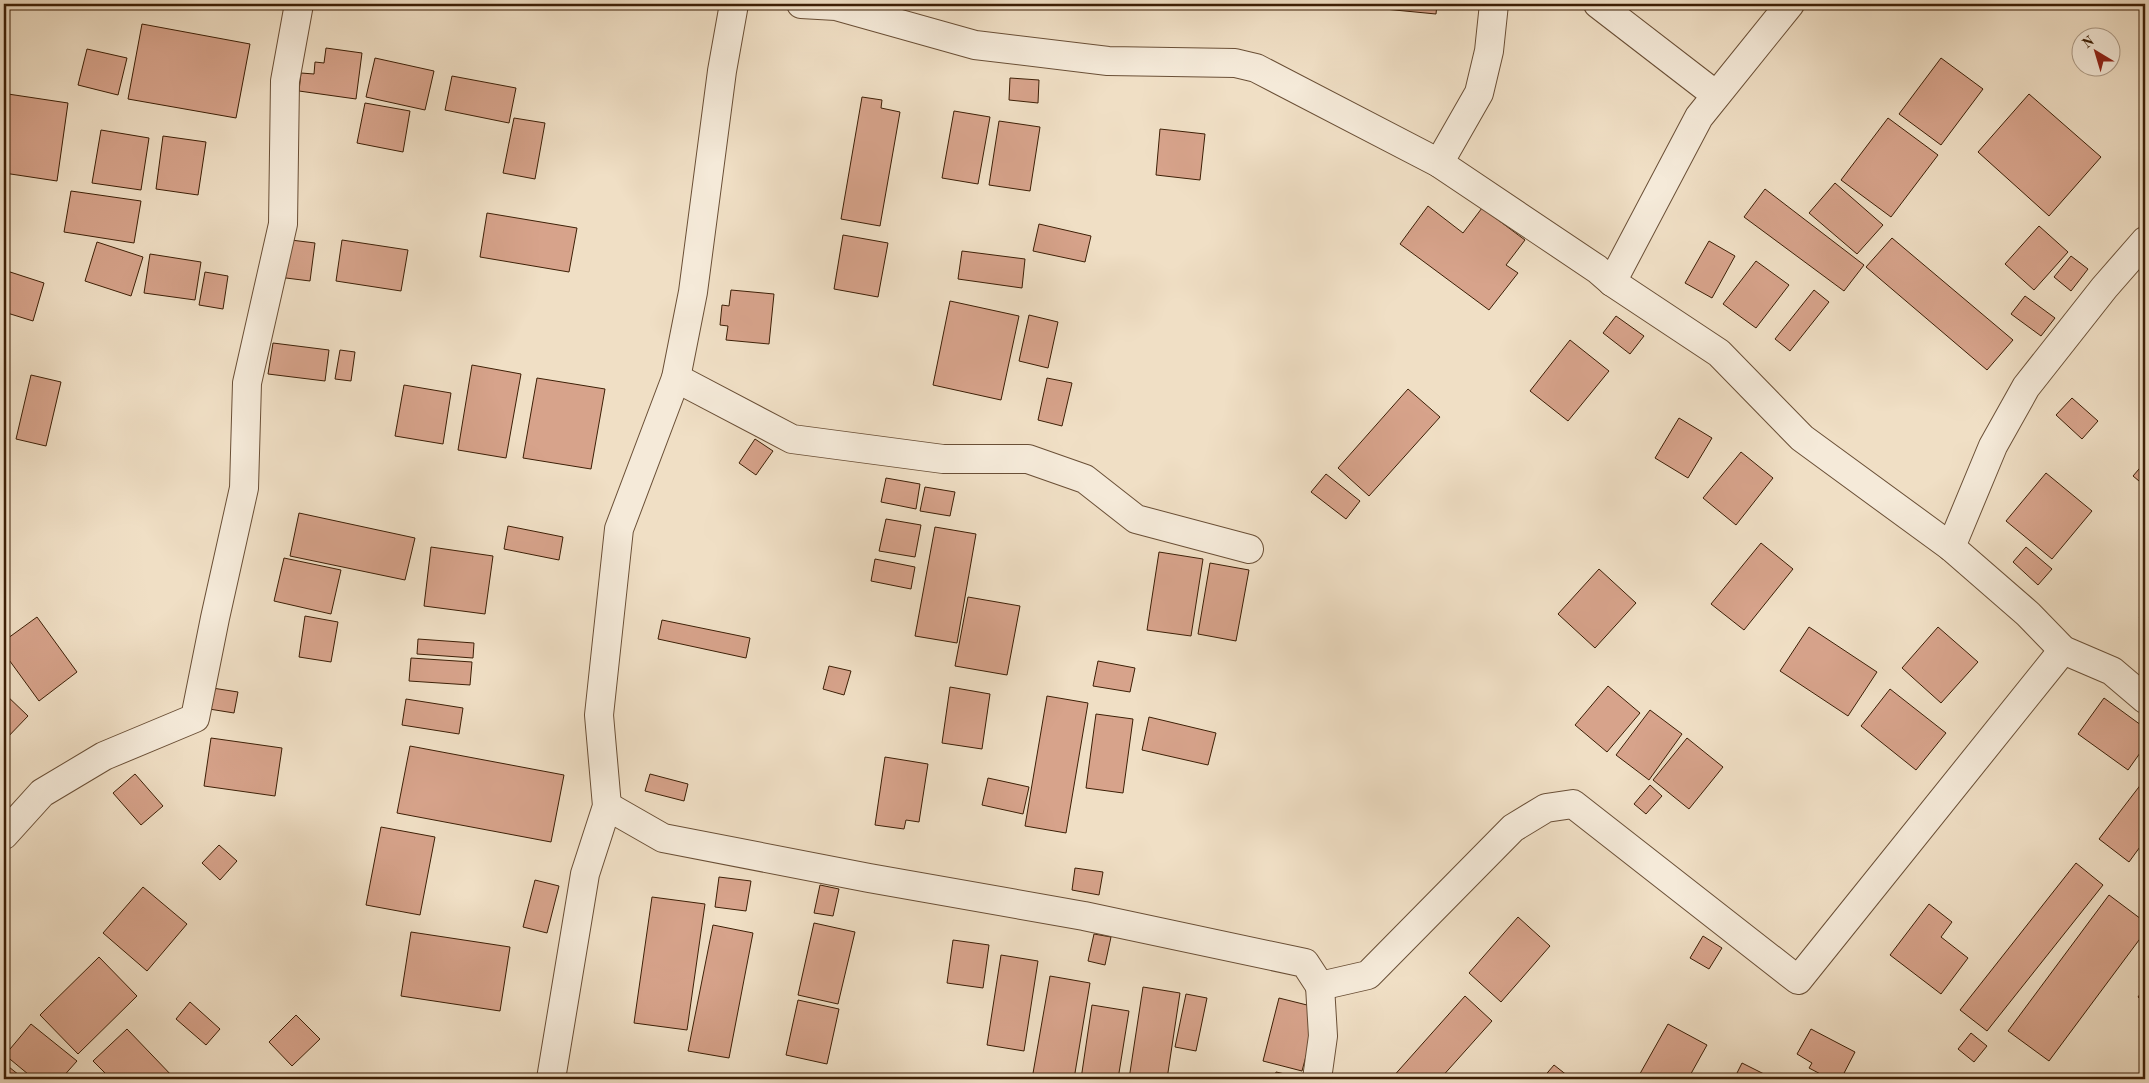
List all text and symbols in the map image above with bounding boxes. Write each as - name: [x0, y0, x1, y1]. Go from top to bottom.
- north arrow: [2072, 28, 2122, 78]
- text: N: [2080, 34, 2097, 51]

